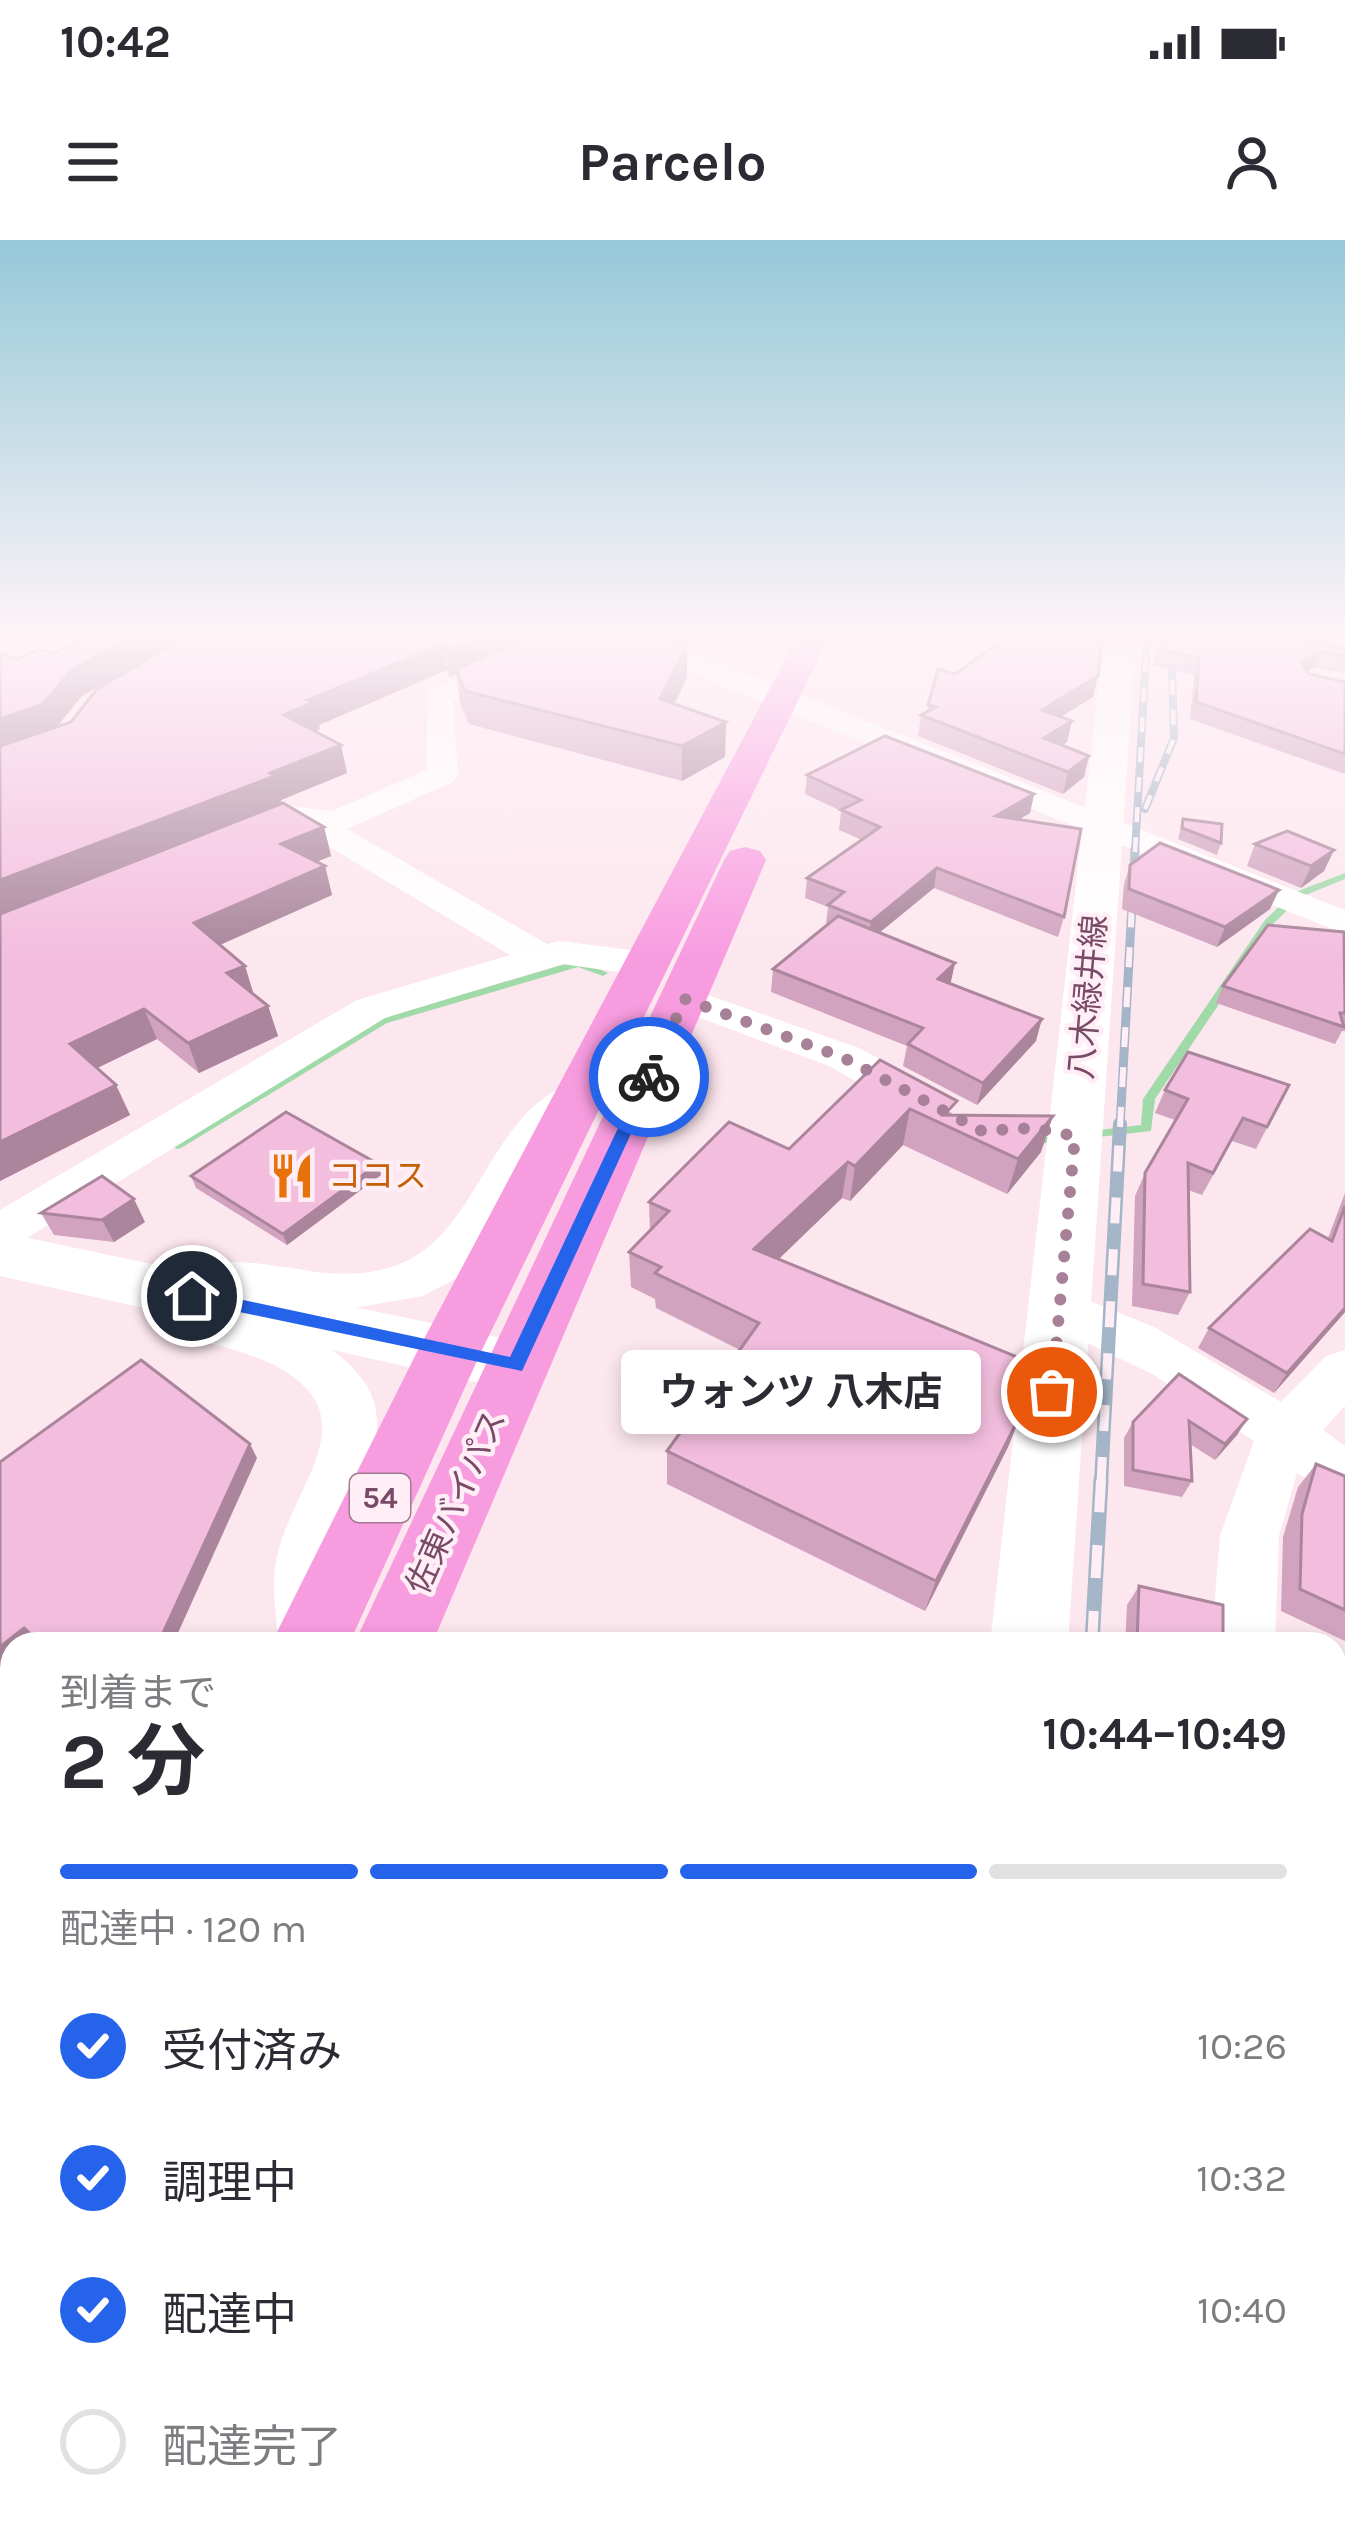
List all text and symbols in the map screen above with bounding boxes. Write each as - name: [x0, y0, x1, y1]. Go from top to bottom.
- text: 10:42: [60, 16, 171, 68]
- icon: menu: [60, 129, 126, 195]
- icon: person: [1219, 129, 1285, 195]
- text: Parcelo: [578, 130, 767, 194]
- street label: 八木緑井線: [1062, 913, 1114, 1081]
- courier: [589, 1017, 709, 1137]
- icon: bike: [616, 1044, 682, 1110]
- restaurant icon: ココス: [267, 1151, 317, 1201]
- place label: ココス: [328, 1157, 427, 1195]
- pin: [141, 1245, 243, 1347]
- icon: home: [159, 1263, 225, 1329]
- pin: [1001, 1341, 1103, 1443]
- callout: ウォンツ 八木店: [620, 1350, 980, 1434]
- icon: bag: [1019, 1359, 1085, 1425]
- text: ウォンツ 八木店: [660, 1369, 942, 1415]
- street label: 佐東バイパス: [399, 1404, 513, 1600]
- road number: 54: [350, 1474, 410, 1522]
- text: 到着まで: [60, 1670, 216, 1716]
- text: 10:44–10:49: [1042, 1708, 1287, 1760]
- text: 2 分: [60, 1716, 205, 1808]
- text: 配達中 · 120 m: [60, 1906, 307, 1952]
- icon: check: [60, 2013, 126, 2079]
- text: 10:26: [1197, 2023, 1287, 2069]
- text: 受付済み: [162, 2025, 342, 2077]
- icon: check: [60, 2145, 126, 2211]
- text: 10:32: [1196, 2155, 1287, 2201]
- text: 調理中: [162, 2157, 297, 2209]
- icon: check: [60, 2277, 126, 2343]
- text: 10:40: [1197, 2287, 1287, 2333]
- text: 配達中: [162, 2289, 297, 2341]
- text: 配達完了: [162, 2421, 342, 2473]

